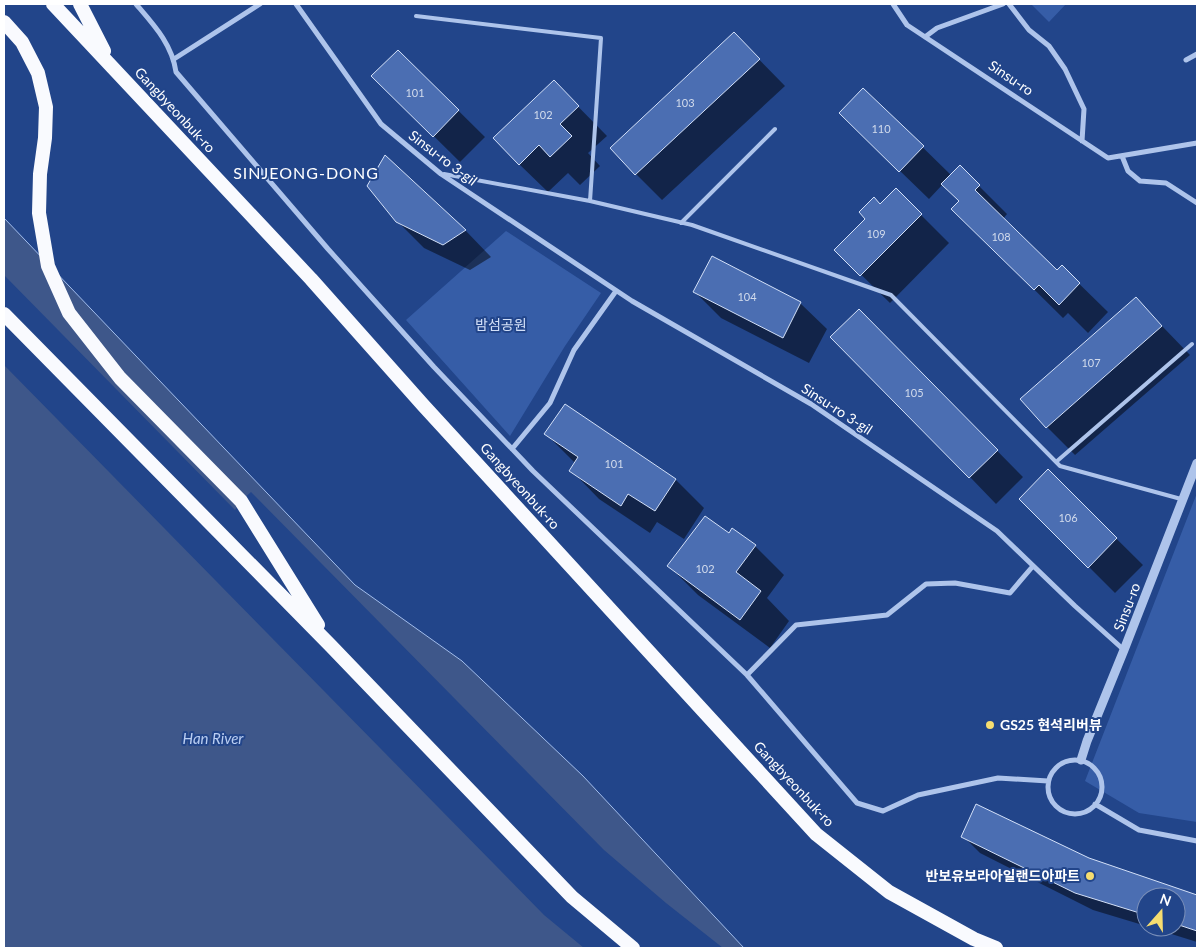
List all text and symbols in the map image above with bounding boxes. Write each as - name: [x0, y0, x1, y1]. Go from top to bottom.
- street label: Sinsu-ro: [986, 56, 1037, 99]
- street label: Gangbyeonbuk-ro: [131, 63, 219, 156]
- house number: 101: [405, 86, 425, 99]
- house number: 103: [675, 96, 695, 109]
- house number: 102: [533, 108, 553, 121]
- house number: 110: [871, 122, 891, 135]
- street label: Sinsu-ro 3-gil: [406, 126, 481, 189]
- district label: SINJEONG-DONG: [233, 163, 379, 182]
- house number: 109: [866, 227, 886, 240]
- house number: 108: [991, 230, 1011, 243]
- house number: 104: [737, 290, 757, 303]
- park label: 밤섬공원: [475, 316, 527, 333]
- house number: 107: [1081, 356, 1101, 369]
- street label: Sinsu-ro 3-gil: [799, 379, 876, 438]
- house number: 105: [904, 386, 924, 399]
- street label: Gangbyeonbuk-ro: [477, 439, 564, 532]
- house number: 101: [604, 457, 624, 470]
- house number: 106: [1058, 511, 1078, 524]
- house number: 102: [695, 562, 715, 575]
- street label: Sinsu-ro: [1110, 580, 1144, 633]
- place label: GS25 현석리버뷰: [1000, 716, 1102, 733]
- marker: GS25 현석리버뷰: [984, 719, 996, 731]
- water label: Han River: [183, 729, 244, 747]
- street label: Gangbyeonbuk-ro: [750, 737, 838, 830]
- place label: 반보유보라아일랜드아파트: [925, 867, 1080, 884]
- marker: 반보유보라아일랜드아파트: [1084, 870, 1096, 882]
- north arrow: [1136, 887, 1186, 937]
- text: N: [1158, 889, 1174, 909]

